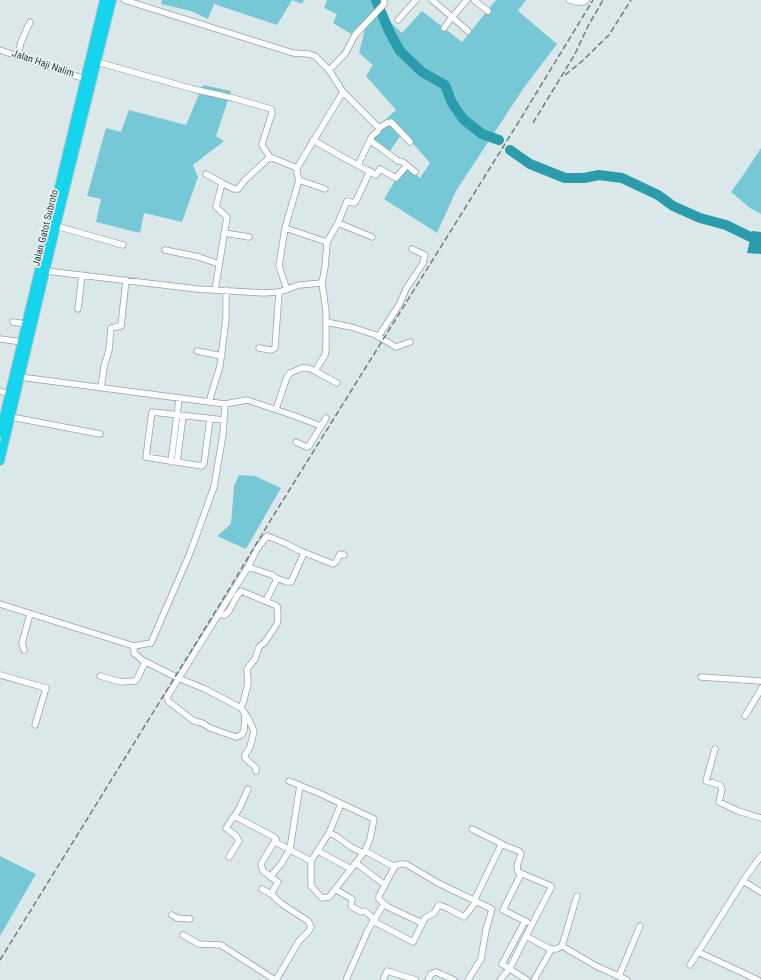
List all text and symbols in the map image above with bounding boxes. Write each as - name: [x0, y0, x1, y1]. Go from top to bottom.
- street label: Jalan Haji Nalim: [10, 48, 76, 80]
- street label: Jalan Gatot Subroto: [31, 188, 61, 268]

